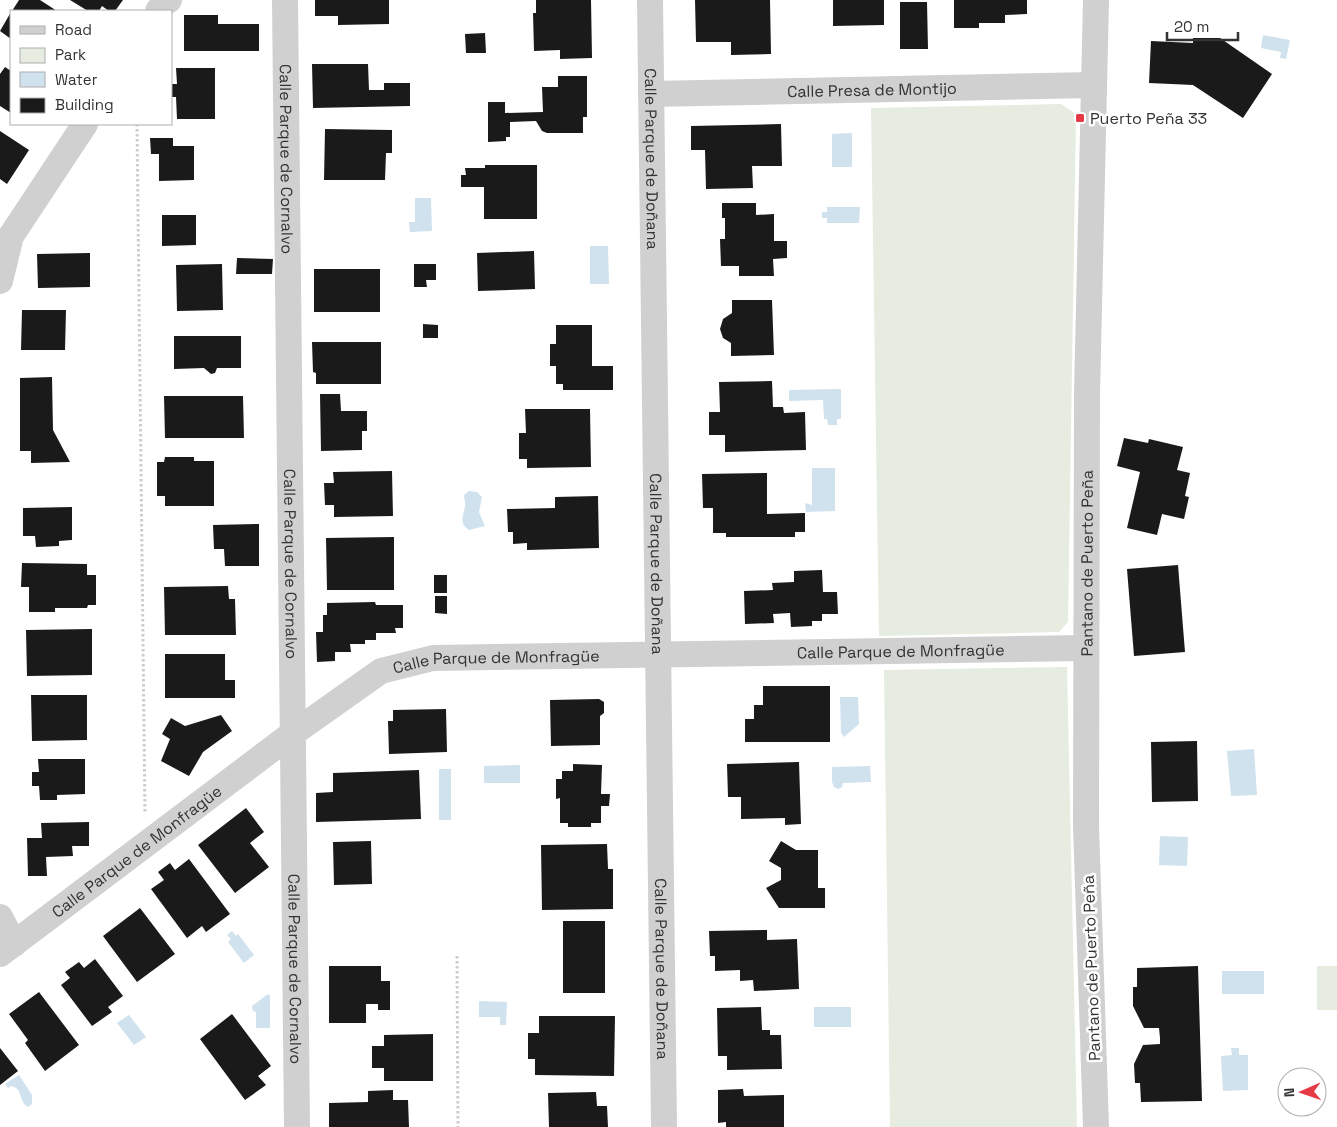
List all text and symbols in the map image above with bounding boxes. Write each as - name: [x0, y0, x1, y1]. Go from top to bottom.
- legend: [10, 10, 172, 125]
- scale bar: [1167, 10, 1238, 42]
- text: 20 m: [1174, 17, 1209, 36]
- text: Road: [55, 20, 92, 39]
- text: Park: [55, 45, 86, 64]
- street label: Calle Parque de Cornalvo: [275, 64, 298, 254]
- street label: Calle Parque de Doñana: [640, 68, 663, 250]
- text: Water: [55, 70, 98, 89]
- street label: Calle Presa de Montijo: [787, 78, 957, 102]
- text: Building: [55, 95, 114, 114]
- place label: Puerto Peña 33: [1090, 108, 1207, 129]
- marker: Puerto Peña 33: [1074, 112, 1086, 124]
- street label: Calle Parque de Cornalvo: [279, 469, 302, 659]
- street label: Pantano de Puerto Peña: [1076, 470, 1098, 656]
- street label: Calle Parque de Doñana: [645, 473, 668, 655]
- street label: Calle Parque de Monfragüe: [797, 639, 1005, 663]
- street label: Calle Parque de Monfragüe: [391, 645, 600, 679]
- street label: Calle Parque de Monfragüe: [48, 781, 226, 922]
- street label: Calle Parque de Cornalvo: [283, 874, 306, 1064]
- street label: Pantano de Puerto Peña: [1078, 875, 1105, 1061]
- street label: Calle Parque de Doñana: [650, 878, 673, 1060]
- north arrow: [1277, 1067, 1327, 1117]
- text: N: [1280, 1087, 1298, 1097]

